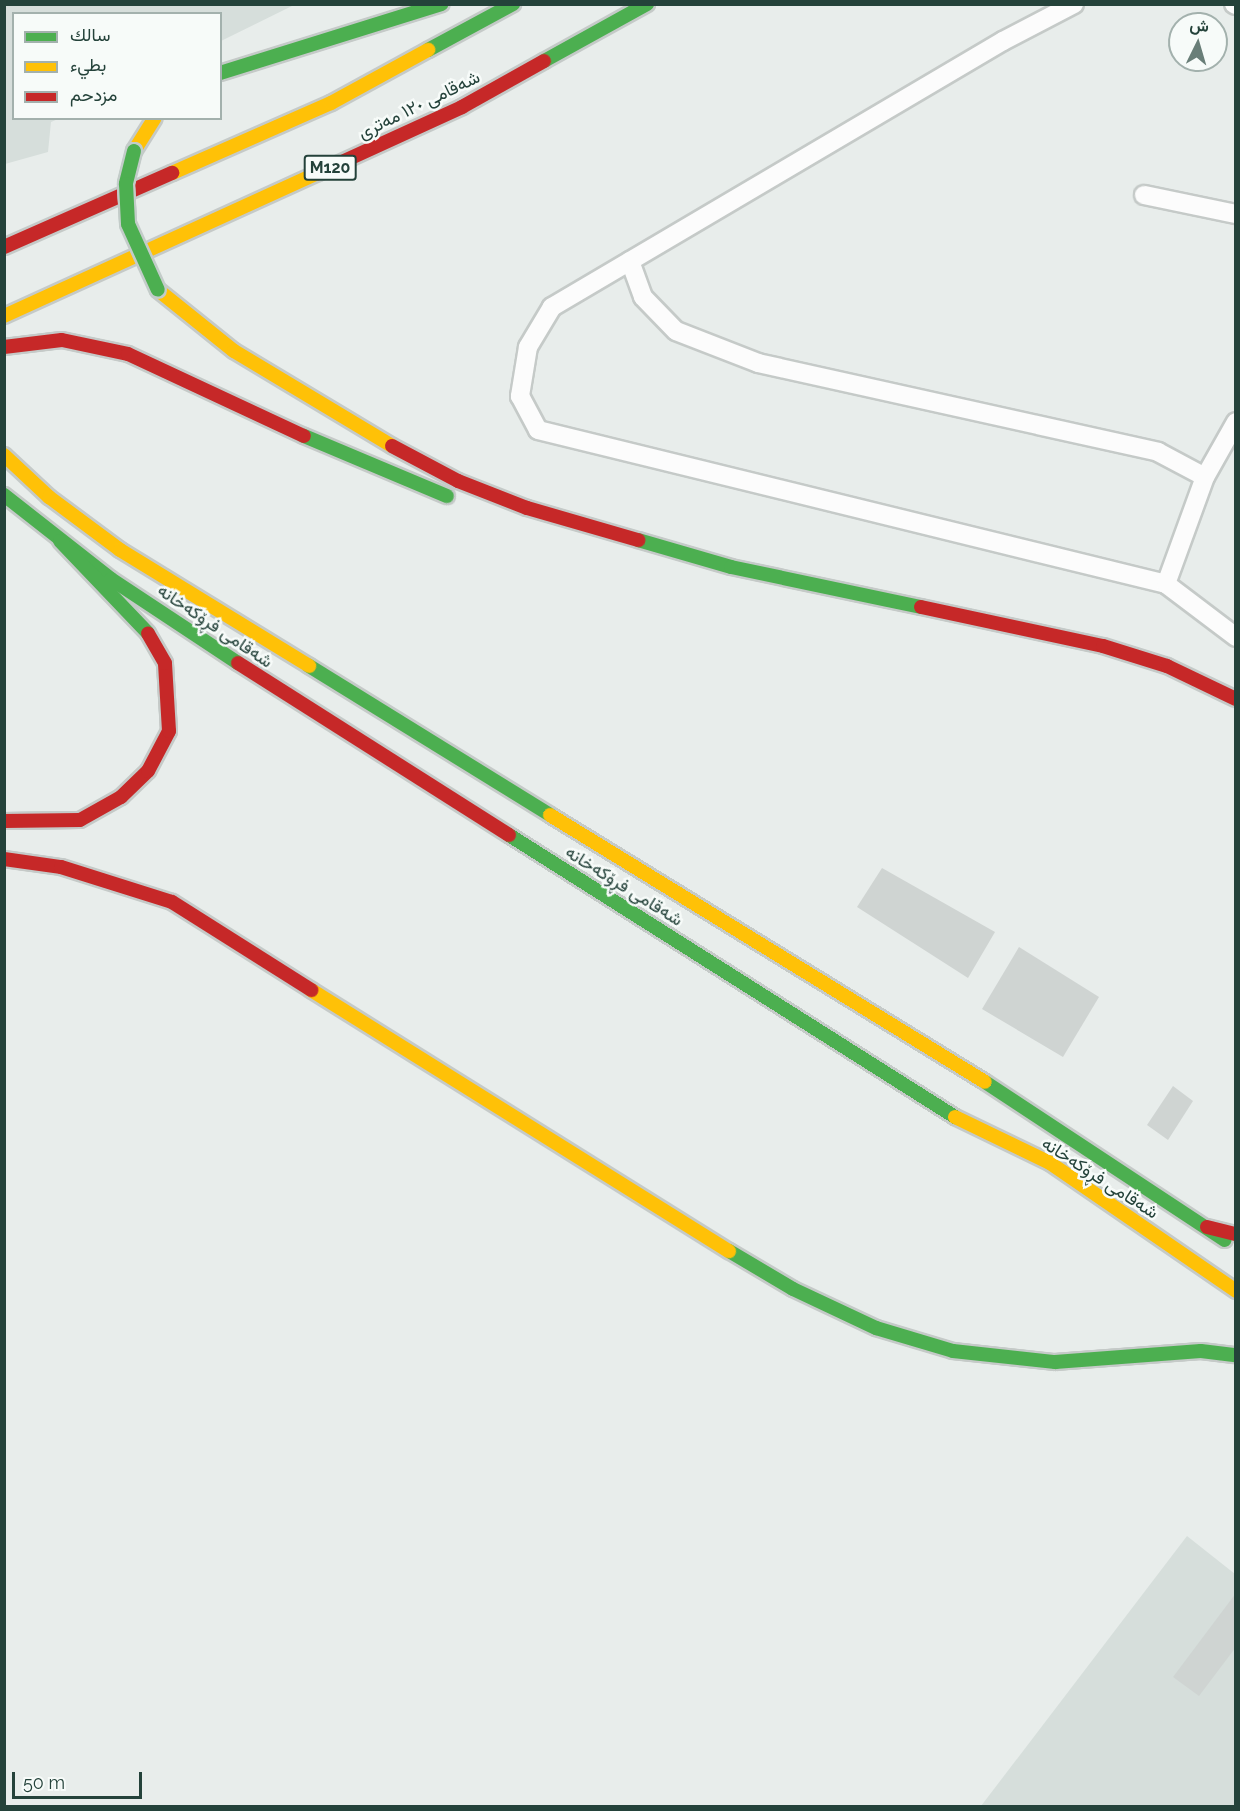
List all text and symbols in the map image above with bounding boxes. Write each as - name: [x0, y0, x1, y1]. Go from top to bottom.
- legend: [12, 12, 222, 120]
- north arrow: [1168, 12, 1228, 72]
- text: ش: [1189, 15, 1210, 36]
- text: سالك: [70, 24, 110, 45]
- text: بطيء: [70, 54, 106, 75]
- street label: شەقامی ١٢٠ مەتری: [355, 66, 483, 144]
- text: مزدحم: [70, 84, 117, 105]
- road number: M120: [303, 155, 357, 181]
- street label: شەقامی فڕۆکەخانە: [153, 579, 277, 673]
- street label: شەقامی فڕۆکەخانە: [561, 841, 687, 931]
- street label: شەقامی فڕۆکەخانە: [1038, 1132, 1162, 1224]
- scale bar: [15, 1760, 146, 1798]
- text: 50 m: [23, 1772, 65, 1793]

